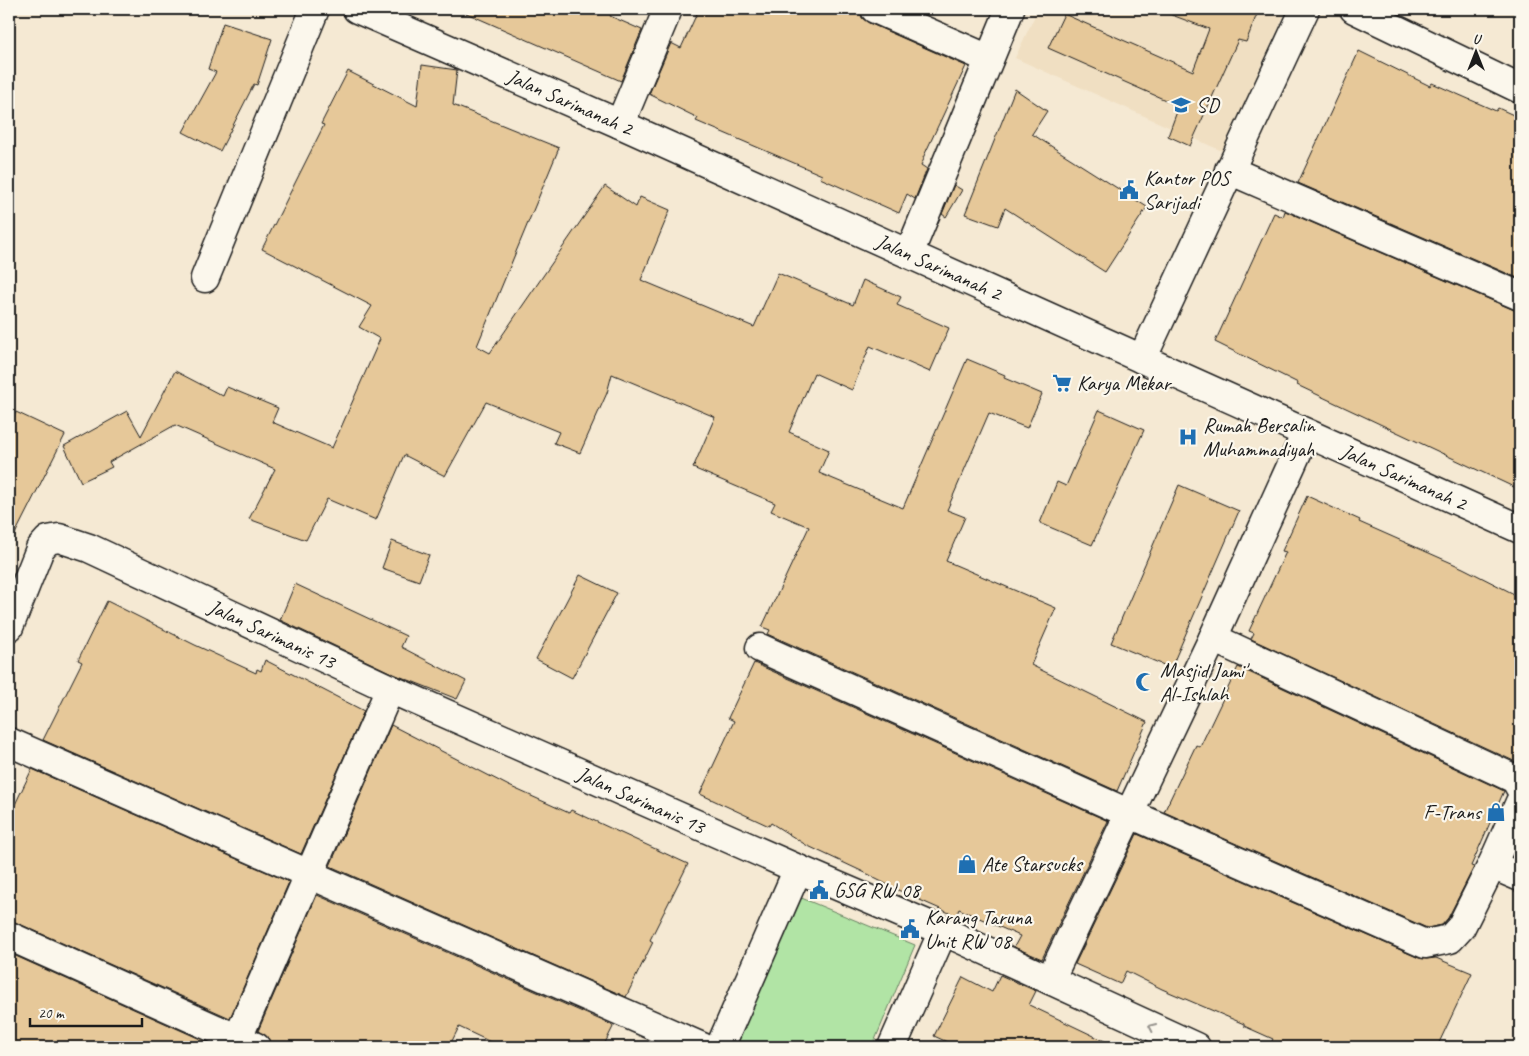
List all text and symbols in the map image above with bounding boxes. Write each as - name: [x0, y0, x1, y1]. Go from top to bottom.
- north arrow: [1452, 28, 1502, 78]
- text: U: [1473, 31, 1483, 48]
- street label: Jalan Sarimanah 2: [502, 62, 638, 142]
- place label: SD: [1196, 92, 1221, 118]
- school or university icon: SD: [1170, 94, 1192, 116]
- place label: Kantor POS Sarijadi: [1144, 165, 1232, 215]
- public building icon: Kantor POS Sarijadi: [1118, 179, 1140, 201]
- street label: Jalan Sarimanah 2: [871, 227, 1007, 307]
- place label: Karya Mekar: [1077, 370, 1173, 396]
- supermarket icon: Karya Mekar: [1051, 372, 1073, 394]
- place label: Rumah Bersalin Muhammadiyah: [1203, 412, 1316, 462]
- hospital icon: Rumah Bersalin Muhammadiyah: [1177, 426, 1199, 448]
- street label: Jalan Sarimanah 2: [1336, 437, 1472, 517]
- street label: Jalan Sarimanis 13: [204, 593, 341, 675]
- place label: Masjid Jami' Al-Ishlah: [1160, 657, 1251, 707]
- mosque icon: Masjid Jami' Al-Ishlah: [1134, 671, 1156, 693]
- street label: Jalan Sarimanis 13: [572, 760, 710, 840]
- place label: F-Trans: [1423, 799, 1483, 825]
- shop icon: F-Trans: [1485, 801, 1507, 823]
- place label: Ate Starsucks: [982, 851, 1084, 877]
- shop icon: Ate Starsucks: [956, 853, 978, 875]
- place label: GSG RW 08: [834, 877, 922, 903]
- public building icon: GSG RW 08: [808, 879, 830, 901]
- place label: Karang Taruna Unit RW 08: [925, 904, 1033, 954]
- public building icon: Karang Taruna Unit RW 08: [899, 918, 921, 940]
- scale bar: [30, 996, 142, 1028]
- text: 20 m: [38, 1004, 65, 1023]
- one-way arrow: [1148, 1023, 1157, 1033]

